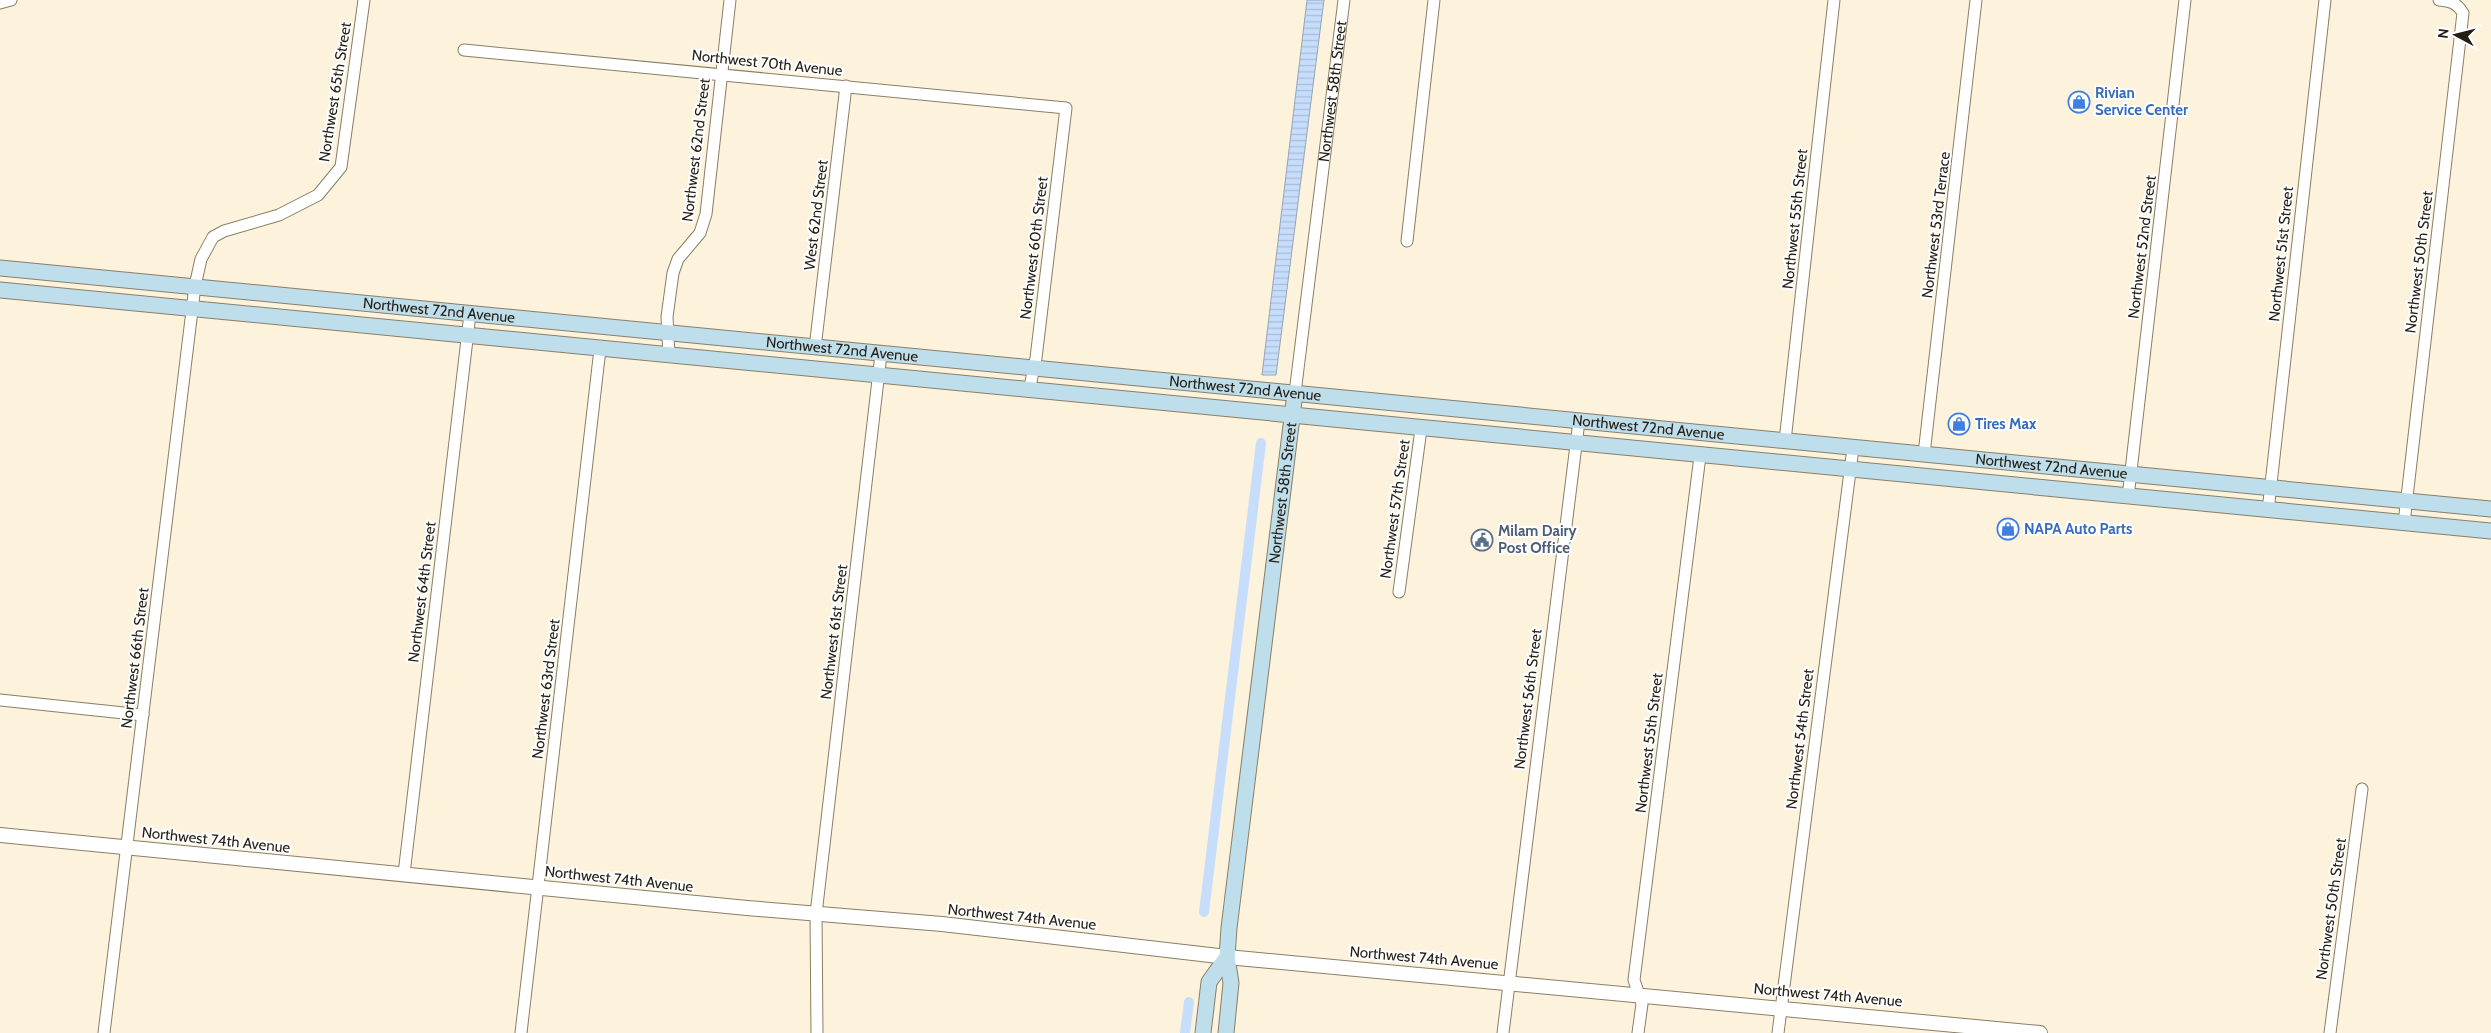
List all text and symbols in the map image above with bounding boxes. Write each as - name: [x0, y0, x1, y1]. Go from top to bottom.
- north arrow: [2431, 10, 2481, 60]
- street label: Northwest 58th Street: [1315, 20, 1350, 163]
- street label: Northwest 65th Street: [315, 21, 355, 163]
- text: N: [2434, 27, 2453, 39]
- street label: Northwest 70th Avenue: [691, 46, 844, 80]
- street label: Northwest 62nd Street: [678, 77, 714, 223]
- place label: Rivian Service Center: [2095, 84, 2188, 119]
- shop icon: Rivian Service Center: [2067, 90, 2091, 114]
- street label: Northwest 55th Street: [1779, 148, 1811, 290]
- street label: Northwest 53rd Terrace: [1918, 150, 1954, 299]
- street label: West 62nd Street: [800, 159, 832, 271]
- street label: Northwest 52nd Street: [2124, 174, 2160, 320]
- street label: Northwest 60th Street: [1016, 176, 1052, 320]
- street label: Northwest 51st Street: [2265, 186, 2297, 322]
- street label: Northwest 50th Street: [2401, 190, 2437, 334]
- street label: Northwest 72nd Avenue: [362, 294, 516, 327]
- street label: Northwest 72nd Avenue: [765, 333, 919, 366]
- street label: Northwest 72nd Avenue: [1168, 372, 1322, 405]
- street label: Northwest 72nd Avenue: [1571, 411, 1725, 444]
- shop icon: Tires Max: [1947, 412, 1971, 436]
- place label: Tires Max: [1975, 415, 2037, 433]
- street label: Northwest 58th Street: [1265, 421, 1300, 564]
- street label: Northwest 57th Street: [1376, 438, 1414, 580]
- street label: Northwest 72nd Avenue: [1975, 450, 2129, 483]
- shop icon: NAPA Auto Parts: [1996, 517, 2020, 541]
- place label: NAPA Auto Parts: [2024, 520, 2132, 538]
- street label: Northwest 64th Street: [404, 521, 440, 663]
- place label: Milam Dairy Post Office: [1498, 522, 1577, 557]
- public building icon: Milam Dairy Post Office: [1470, 528, 1494, 552]
- street label: Northwest 61st Street: [817, 563, 851, 701]
- street label: Northwest 66th Street: [117, 587, 153, 729]
- street label: Northwest 63rd Street: [528, 618, 564, 760]
- street label: Northwest 56th Street: [1510, 628, 1546, 770]
- street label: Northwest 54th Street: [1782, 668, 1818, 810]
- street label: Northwest 55th Street: [1631, 672, 1667, 814]
- street label: Northwest 74th Avenue: [141, 823, 292, 857]
- street label: Northwest 50th Street: [2312, 837, 2350, 981]
- street label: Northwest 74th Avenue: [544, 862, 695, 896]
- street label: Northwest 74th Avenue: [947, 900, 1098, 934]
- street label: Northwest 74th Avenue: [1349, 943, 1499, 974]
- street label: Northwest 74th Avenue: [1753, 980, 1903, 1011]

